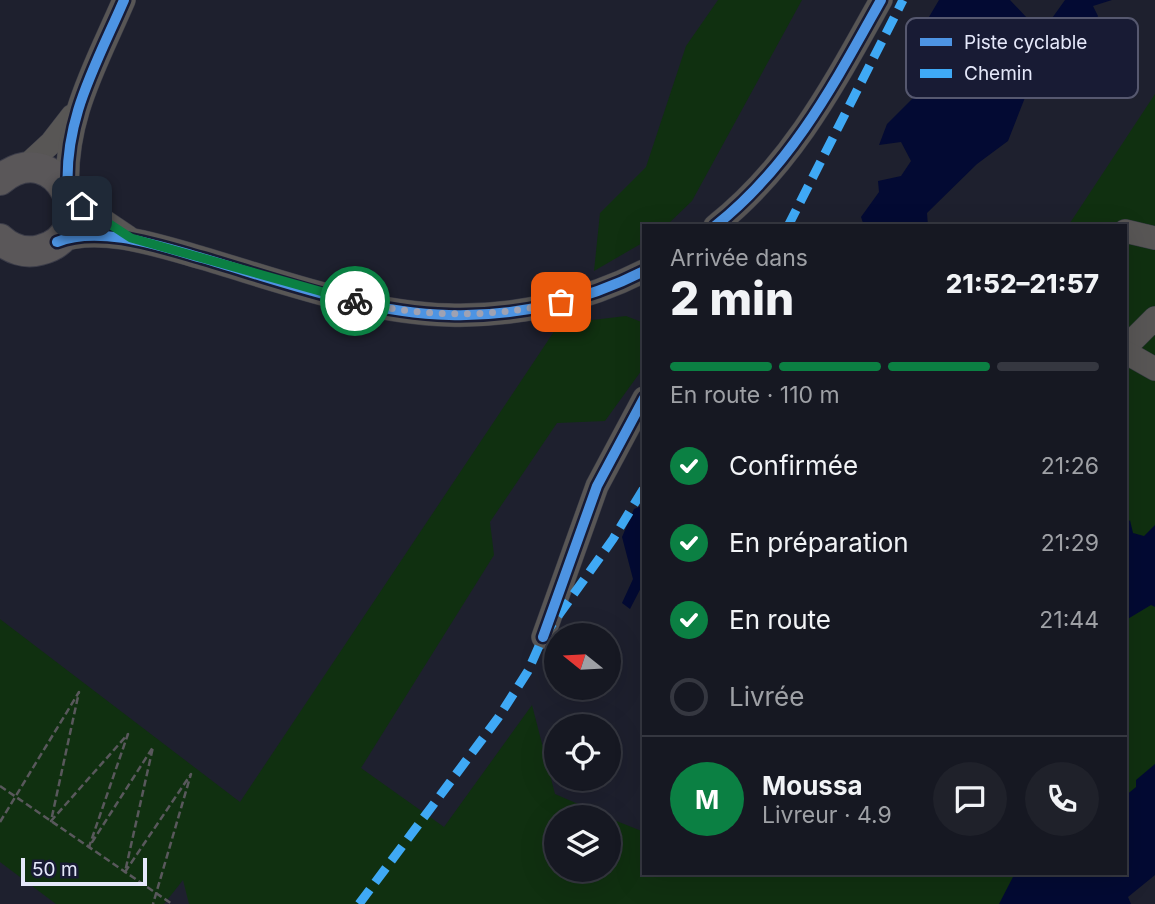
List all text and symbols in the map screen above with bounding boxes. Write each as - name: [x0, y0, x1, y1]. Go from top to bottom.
- legend: [906, 18, 1138, 98]
- text: Piste cyclable: [964, 31, 1087, 54]
- text: Chemin: [964, 62, 1033, 85]
- pin: [52, 176, 112, 236]
- icon: home: [63, 187, 101, 225]
- text: Arrivée dans: [670, 244, 808, 272]
- courier: [320, 266, 390, 336]
- text: 21:52–21:57: [946, 268, 1099, 299]
- text: 2 min: [670, 270, 794, 326]
- pin: [531, 272, 591, 332]
- icon: bike: [336, 282, 374, 320]
- icon: bag: [542, 283, 580, 321]
- text: En route · 110 m: [670, 381, 840, 409]
- icon: check: [670, 447, 708, 485]
- text: Confirmée: [729, 450, 858, 481]
- text: 21:26: [1041, 452, 1099, 480]
- icon: check: [670, 524, 708, 562]
- text: En préparation: [729, 527, 909, 558]
- text: 21:29: [1041, 529, 1099, 557]
- icon: check: [670, 601, 708, 639]
- text: En route: [729, 604, 831, 635]
- text: 21:44: [1039, 606, 1099, 634]
- north arrow: [544, 623, 621, 700]
- map controls: [544, 623, 621, 882]
- text: Livrée: [729, 681, 804, 712]
- button: locate: [544, 714, 621, 791]
- button: chat: [933, 762, 1007, 836]
- button: phone: [1025, 762, 1099, 836]
- text: Moussa: [762, 770, 863, 801]
- text: M: [695, 784, 719, 815]
- text: Livreur · 4.9: [762, 801, 892, 829]
- button: layers: [544, 805, 621, 882]
- scale bar: [21, 855, 147, 887]
- text: 50 m: [32, 858, 78, 881]

